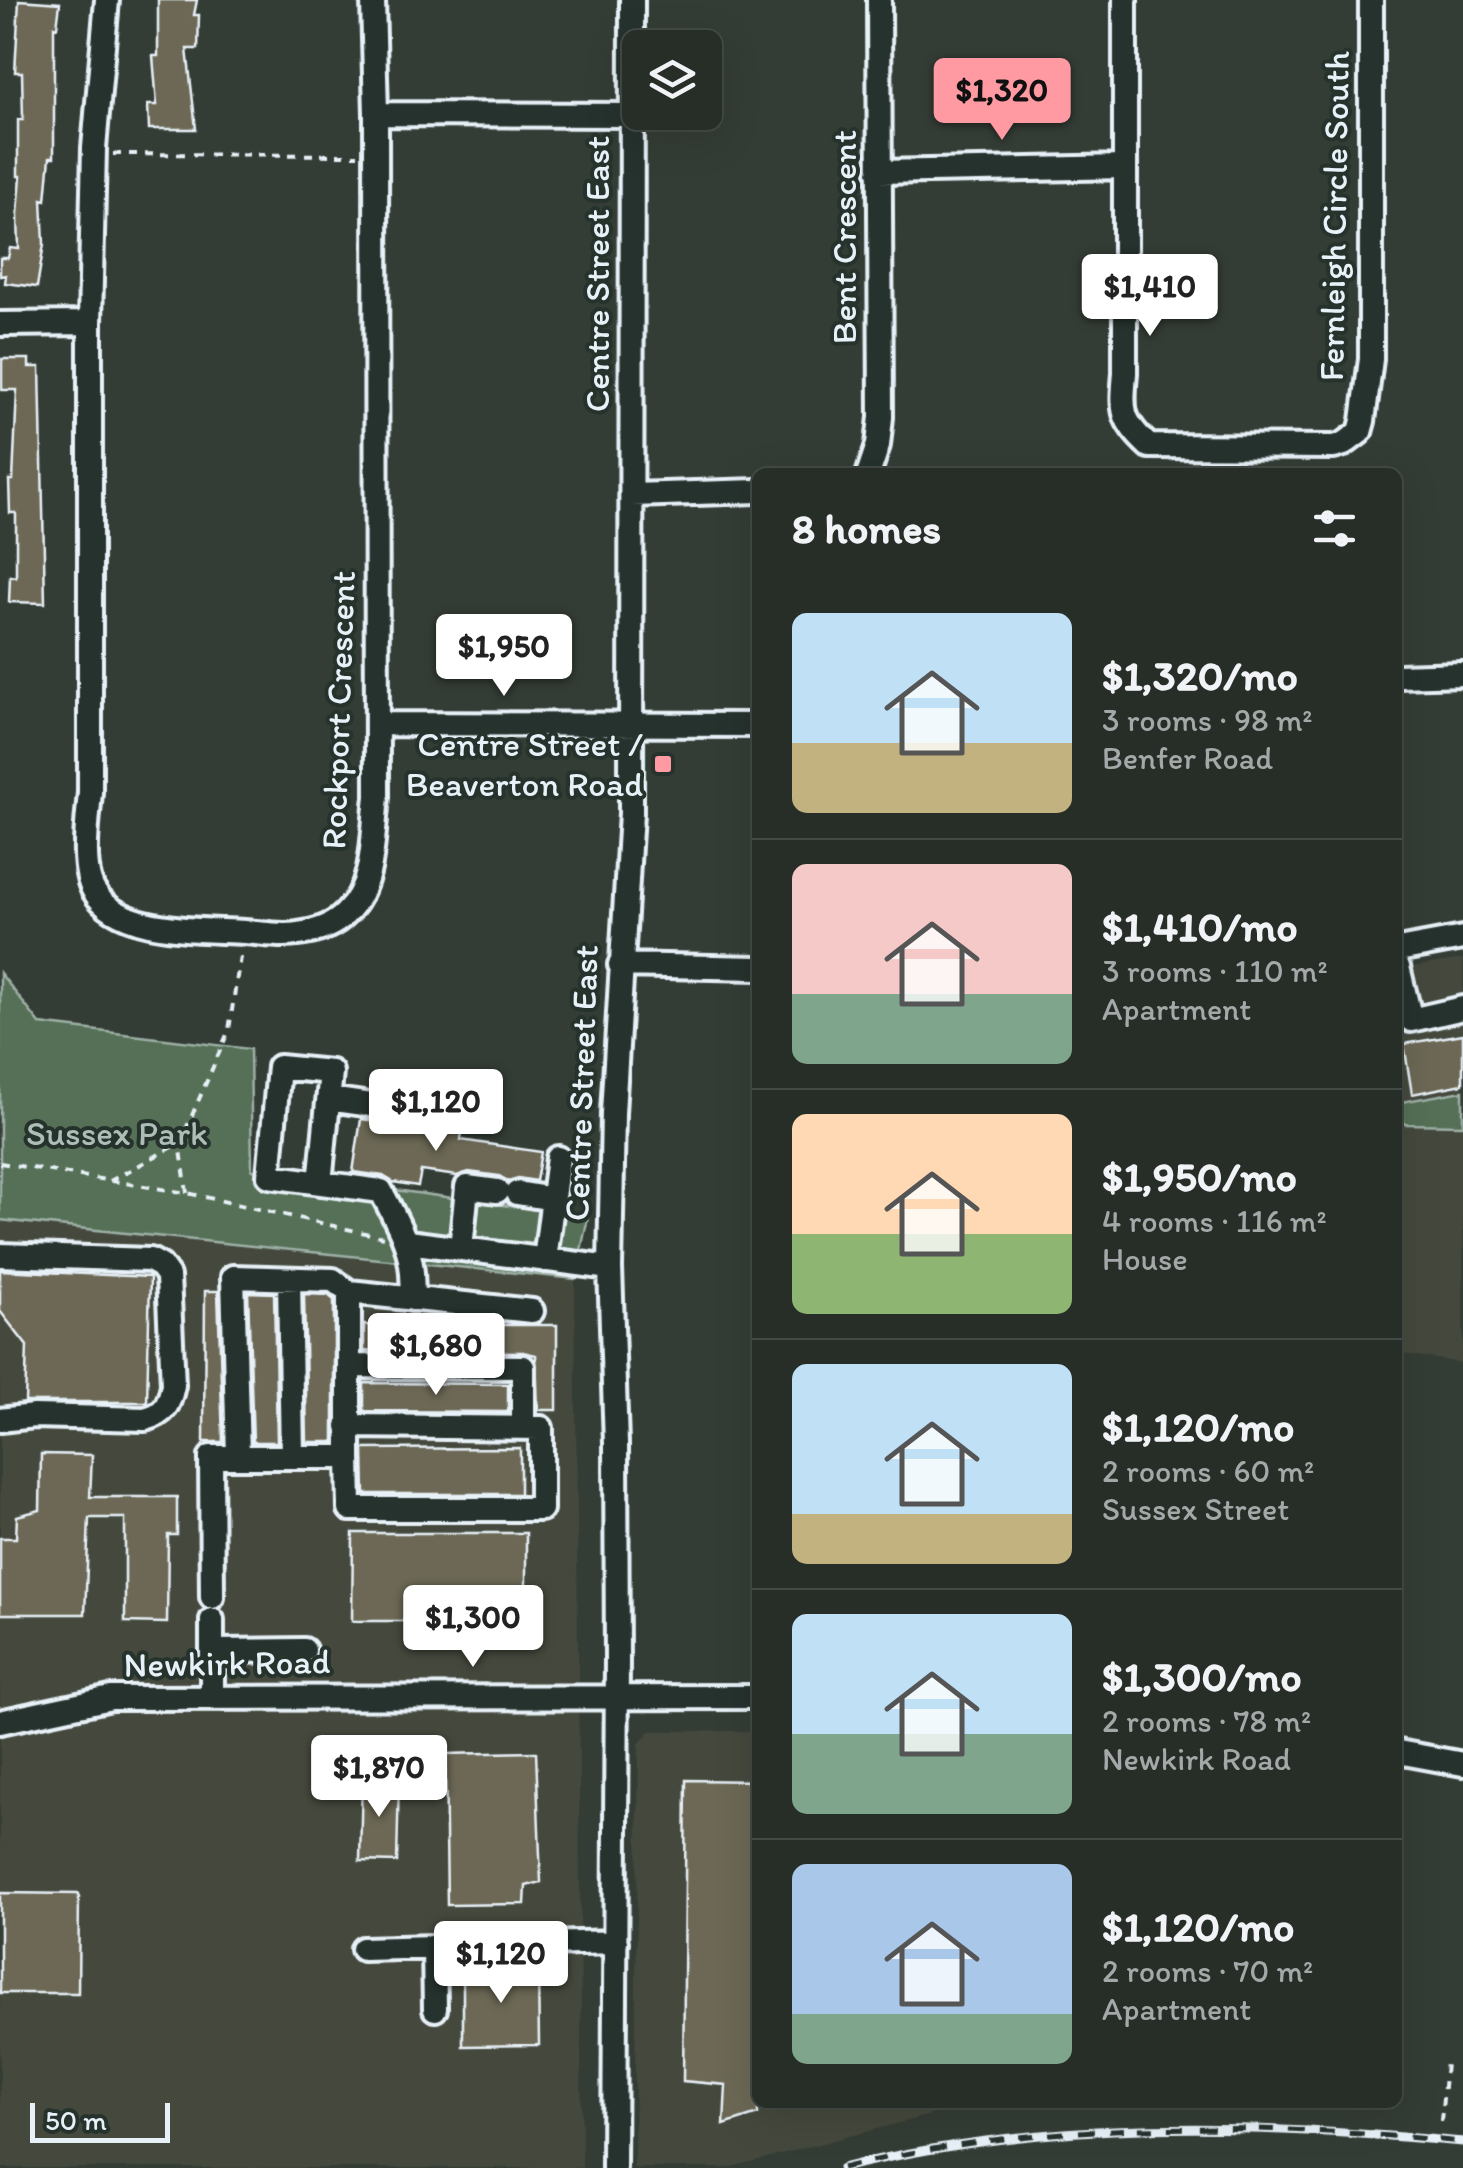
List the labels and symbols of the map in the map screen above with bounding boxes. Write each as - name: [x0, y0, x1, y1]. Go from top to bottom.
- street label: Fernleigh Circle South: [1310, 50, 1358, 381]
- pin: $1,320: [921, 58, 1083, 143]
- street label: Bent Crescent: [823, 130, 865, 344]
- street label: Centre Street East: [576, 136, 618, 412]
- pin: $1,410: [1069, 254, 1231, 339]
- street label: Rockport Crescent: [312, 570, 364, 850]
- pin: $1,950: [423, 614, 585, 699]
- place label: Centre Street / Beaverton Road: [406, 723, 643, 805]
- marker: Centre Street / Beaverton Road: [652, 753, 674, 775]
- street label: Centre Street East: [555, 944, 607, 1222]
- pin: $1,120: [355, 1069, 517, 1154]
- park label: Sussex Park: [26, 1112, 208, 1154]
- pin: $1,680: [355, 1313, 517, 1398]
- pin: $1,300: [392, 1585, 554, 1670]
- street label: Newkirk Road: [123, 1640, 331, 1686]
- pin: $1,870: [298, 1735, 460, 1820]
- pin: $1,120: [420, 1921, 582, 2006]
- scale bar: [30, 2098, 170, 2142]

